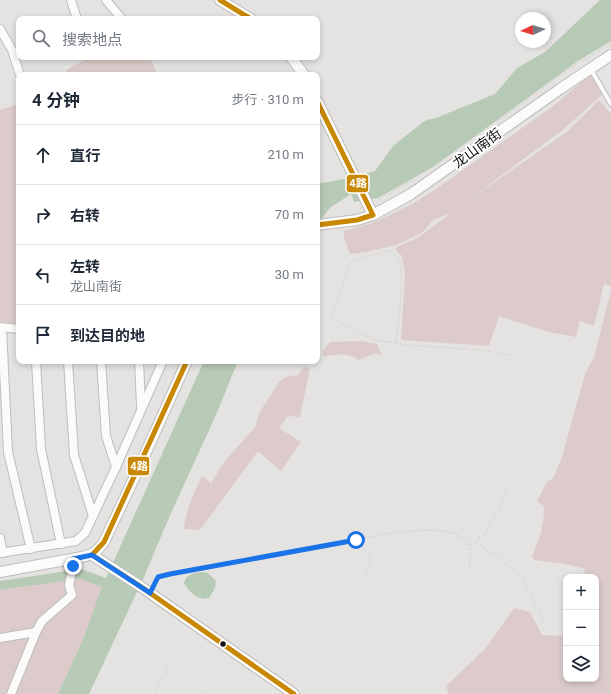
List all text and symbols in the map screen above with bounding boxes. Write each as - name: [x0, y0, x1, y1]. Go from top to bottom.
- north arrow: [515, 12, 551, 48]
- search box: [16, 16, 320, 60]
- icon: search: [30, 27, 52, 49]
- text: 搜索地点: [62, 31, 122, 49]
- text: 4 分钟: [32, 90, 80, 110]
- text: 步行 · 310 m: [232, 92, 304, 107]
- street label: 龙山南街: [450, 125, 504, 171]
- icon: ahead: [32, 144, 54, 166]
- text: 直行: [70, 147, 100, 165]
- text: 210 m: [267, 147, 304, 162]
- line badge: 4路: [346, 174, 369, 193]
- text: 4路: [349, 177, 368, 190]
- icon: right: [32, 204, 54, 226]
- text: 右转: [70, 207, 100, 225]
- text: 70 m: [275, 207, 304, 222]
- text: 左转: [70, 258, 100, 276]
- icon: left: [32, 264, 54, 286]
- text: 30 m: [275, 267, 304, 282]
- text: 龙山南街: [70, 279, 122, 294]
- icon: arrive: [32, 324, 54, 346]
- text: 到达目的地: [70, 327, 145, 345]
- line badge: 4路: [127, 456, 150, 476]
- text: 4路: [130, 460, 149, 473]
- route start: [347, 531, 365, 549]
- route end: [64, 557, 82, 575]
- map controls: [563, 574, 599, 682]
- button: +: [563, 574, 599, 610]
- button: −: [563, 610, 599, 646]
- unlabelled marker: [218, 639, 228, 649]
- button: layers: [563, 646, 599, 682]

